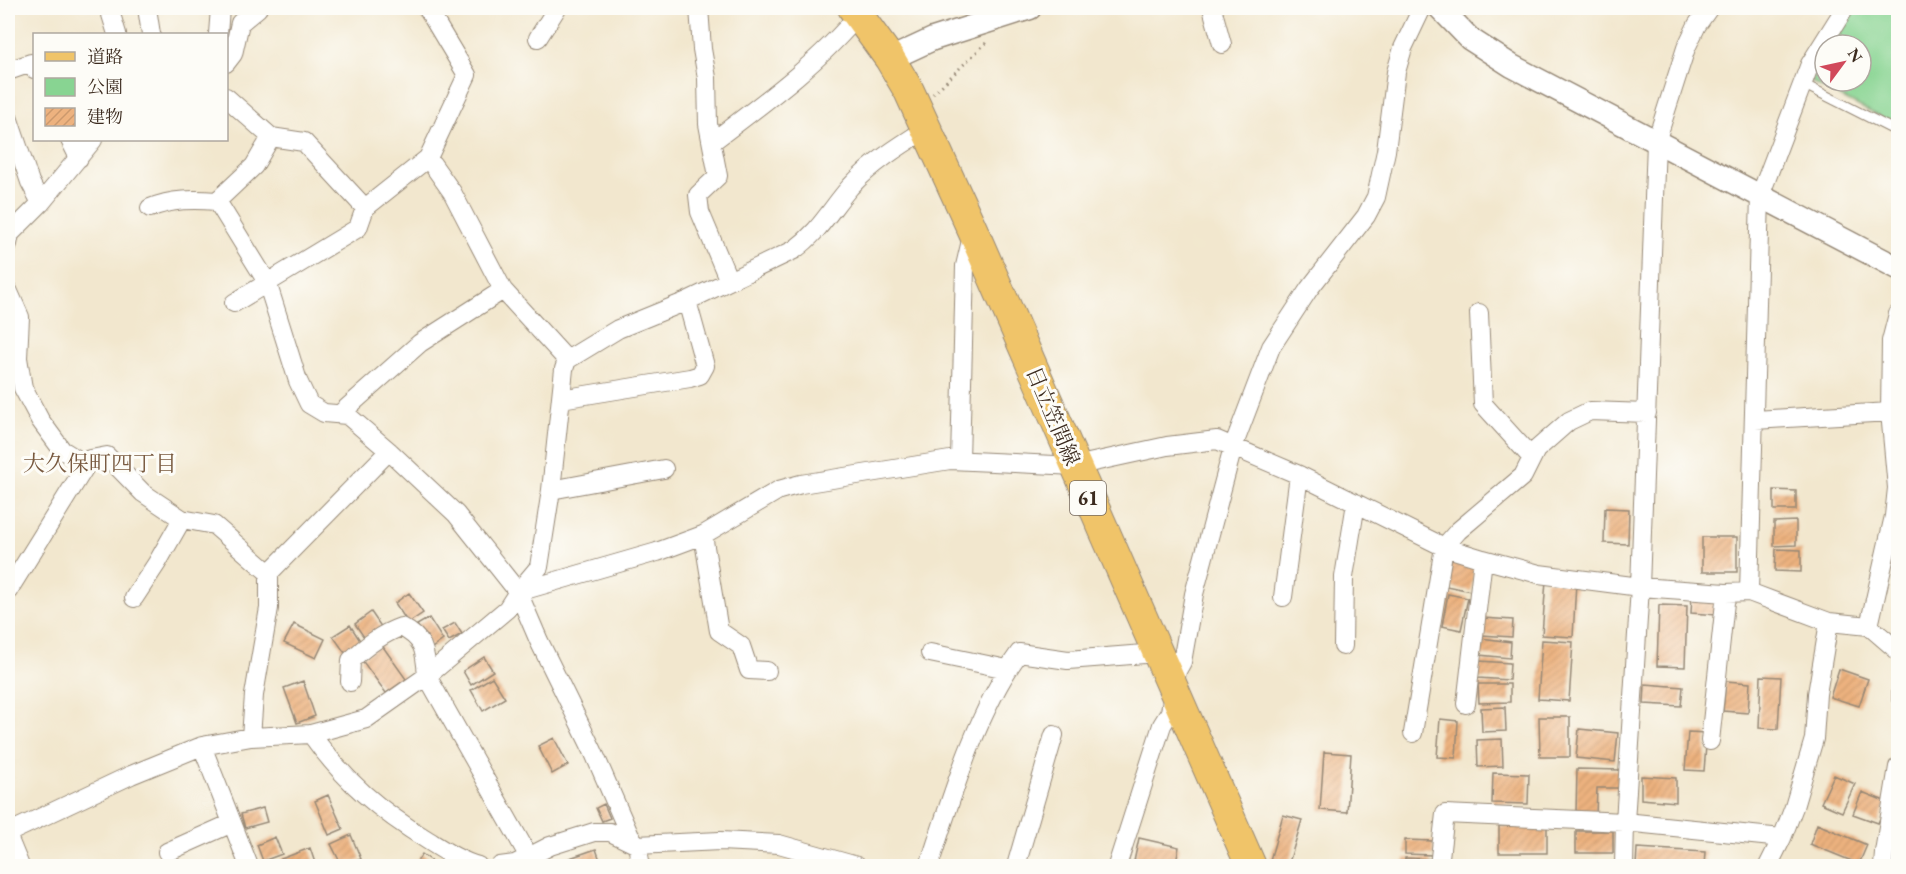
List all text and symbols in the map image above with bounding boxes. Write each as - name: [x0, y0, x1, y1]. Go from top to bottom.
- legend: [33, 33, 228, 141]
- north arrow: [1813, 33, 1873, 93]
- text: N: [1843, 44, 1868, 66]
- text: 道路: [87, 45, 123, 68]
- text: 公園: [87, 75, 123, 98]
- text: 建物: [87, 105, 123, 128]
- street label: 日立笠間線: [1021, 362, 1086, 469]
- district label: 大久保町四丁目: [23, 449, 177, 478]
- road number: 61: [1070, 481, 1106, 515]

